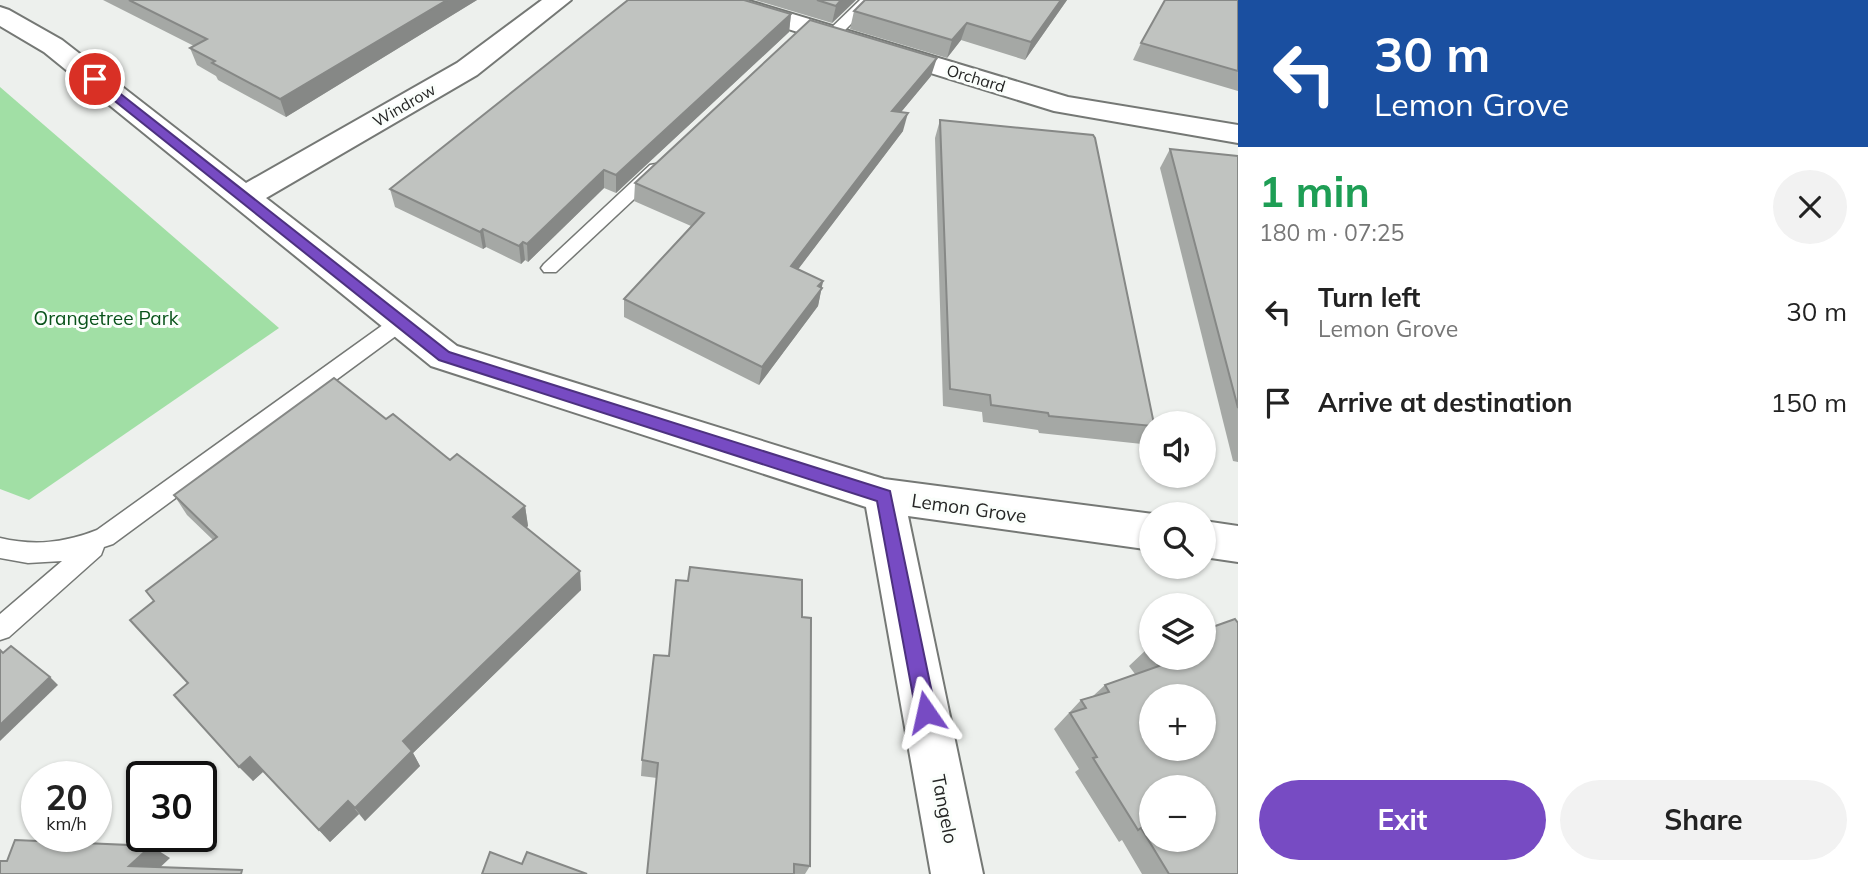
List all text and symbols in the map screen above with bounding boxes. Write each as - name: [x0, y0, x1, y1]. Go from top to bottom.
- text: 30 m: [1374, 23, 1490, 84]
- icon: left: [1259, 28, 1350, 119]
- pin: [65, 49, 125, 109]
- icon: arrive: [76, 60, 114, 98]
- street label: Orchard: [944, 60, 1008, 96]
- street label: Windrow: [369, 79, 439, 131]
- text: Lemon Grove: [1374, 84, 1569, 124]
- text: 1 min: [1259, 165, 1370, 218]
- button: close: [1773, 170, 1847, 244]
- text: 180 m · 07:25: [1259, 218, 1404, 247]
- text: Turn left: [1318, 281, 1420, 314]
- icon: left: [1259, 293, 1297, 331]
- text: 30 m: [1786, 295, 1847, 328]
- park label: Orangetree Park: [34, 306, 179, 330]
- text: Lemon Grove: [1318, 314, 1458, 343]
- icon: arrive: [1259, 384, 1297, 422]
- text: Arrive at destination: [1318, 386, 1573, 419]
- text: 150 m: [1771, 386, 1847, 419]
- map controls: [1139, 411, 1216, 852]
- button: sound: [1139, 411, 1216, 488]
- street label: Lemon Grove: [910, 488, 1028, 528]
- button: search: [1139, 502, 1216, 579]
- button: layers: [1139, 593, 1216, 670]
- position arrow: [889, 675, 963, 749]
- button: +: [1139, 684, 1216, 761]
- speed limit sign: 30: [126, 761, 217, 852]
- street label: Tangelo: [927, 772, 963, 846]
- text: 20: [45, 775, 88, 819]
- button: −: [1139, 775, 1216, 852]
- button: Exit: [1259, 780, 1546, 860]
- button: Share: [1560, 780, 1847, 860]
- text: km/h: [46, 812, 87, 835]

